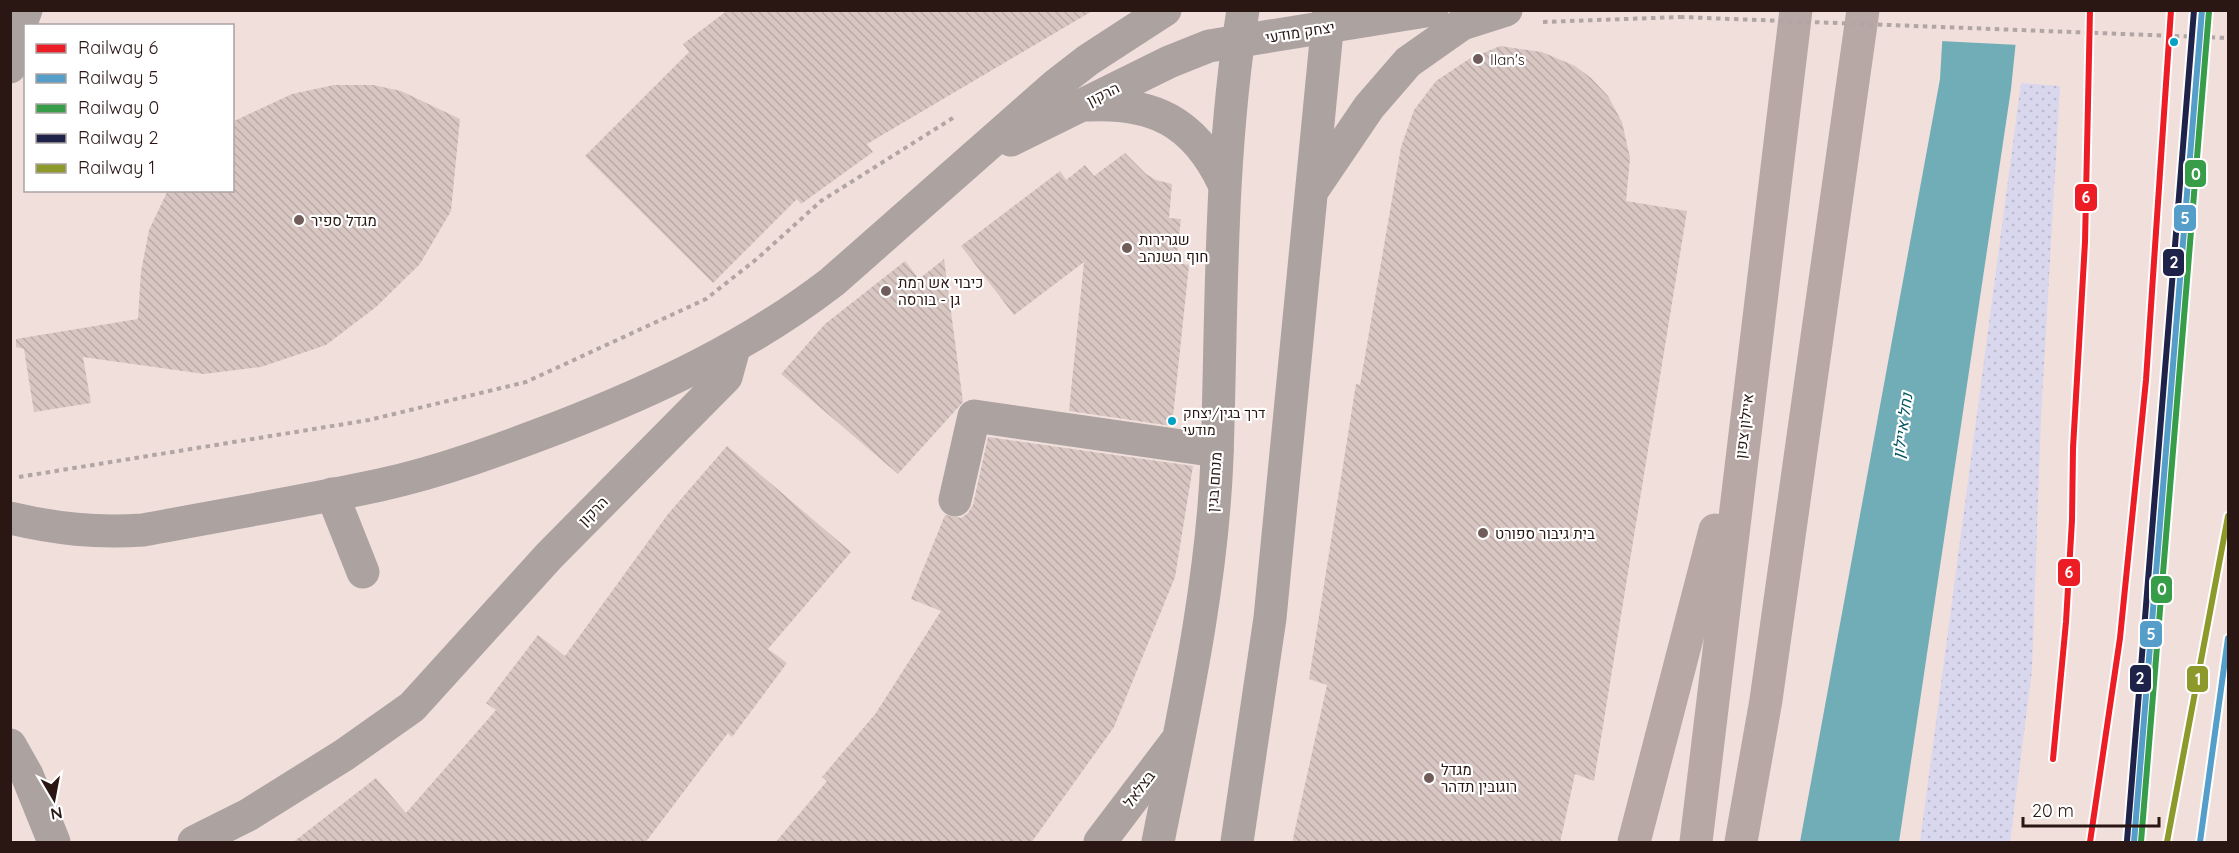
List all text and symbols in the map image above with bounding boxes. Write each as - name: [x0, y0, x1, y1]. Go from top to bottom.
- street label: יצחק מודעי: [1264, 17, 1336, 47]
- legend: [24, 24, 234, 192]
- text: Railway 6: [78, 36, 158, 59]
- unlabelled marker: [2168, 36, 2180, 48]
- place label: Ilan's: [1490, 50, 1525, 69]
- marker: Ilan's: [1471, 52, 1485, 66]
- text: Railway 5: [78, 66, 158, 89]
- street label: הרקון: [1083, 78, 1123, 110]
- text: Railway 0: [78, 96, 159, 119]
- text: Railway 2: [78, 126, 158, 149]
- text: Railway 1: [78, 156, 155, 179]
- line badge: 0: [2184, 159, 2207, 188]
- text: 0: [2191, 164, 2201, 184]
- line badge: 6: [2074, 183, 2098, 212]
- text: 6: [2082, 187, 2091, 207]
- line badge: 5: [2173, 204, 2197, 232]
- text: 5: [2180, 208, 2190, 228]
- place label: מגדל ספיר: [311, 211, 377, 230]
- marker: מגדל ספיר: [292, 213, 306, 227]
- place label: שגרירות חוף השנהב: [1139, 230, 1208, 266]
- marker: שגרירות חוף השנהב: [1120, 241, 1134, 255]
- line badge: 2: [2162, 248, 2185, 277]
- text: 2: [2169, 252, 2179, 272]
- place label: כיבוי אש רמת גן - בורסה: [898, 273, 983, 309]
- marker: כיבוי אש רמת גן - בורסה: [879, 284, 893, 298]
- water label: נחל איילון: [1888, 391, 1917, 460]
- street label: איילון צפון: [1731, 392, 1757, 460]
- place label: דרך בגין/יצחק מודעי: [1183, 404, 1265, 439]
- marker: דרך בגין/יצחק מודעי: [1166, 415, 1178, 427]
- street label: מנחם בגין: [1202, 451, 1226, 513]
- street label: הרקון: [574, 492, 612, 530]
- place label: בית גיבור ספורט: [1495, 524, 1595, 543]
- marker: בית גיבור ספורט: [1476, 526, 1490, 540]
- line badge: 6: [2057, 558, 2081, 587]
- text: 6: [2065, 562, 2074, 582]
- line badge: 0: [2150, 575, 2173, 604]
- text: 0: [2157, 579, 2167, 599]
- line badge: 5: [2139, 620, 2163, 648]
- text: 5: [2146, 624, 2156, 644]
- line badge: 2: [2129, 664, 2152, 693]
- line badge: 1: [2186, 665, 2209, 693]
- text: 2: [2135, 668, 2145, 688]
- text: 1: [2195, 669, 2201, 689]
- place label: מגדל רוגובין תדהר: [1441, 760, 1517, 796]
- street label: בצלאל: [1119, 767, 1159, 811]
- north arrow: [24, 769, 84, 829]
- marker: מגדל רוגובין תדהר: [1422, 771, 1436, 785]
- scale bar: [2023, 790, 2160, 828]
- text: 20 m: [2032, 799, 2074, 822]
- text: N: [49, 803, 64, 825]

